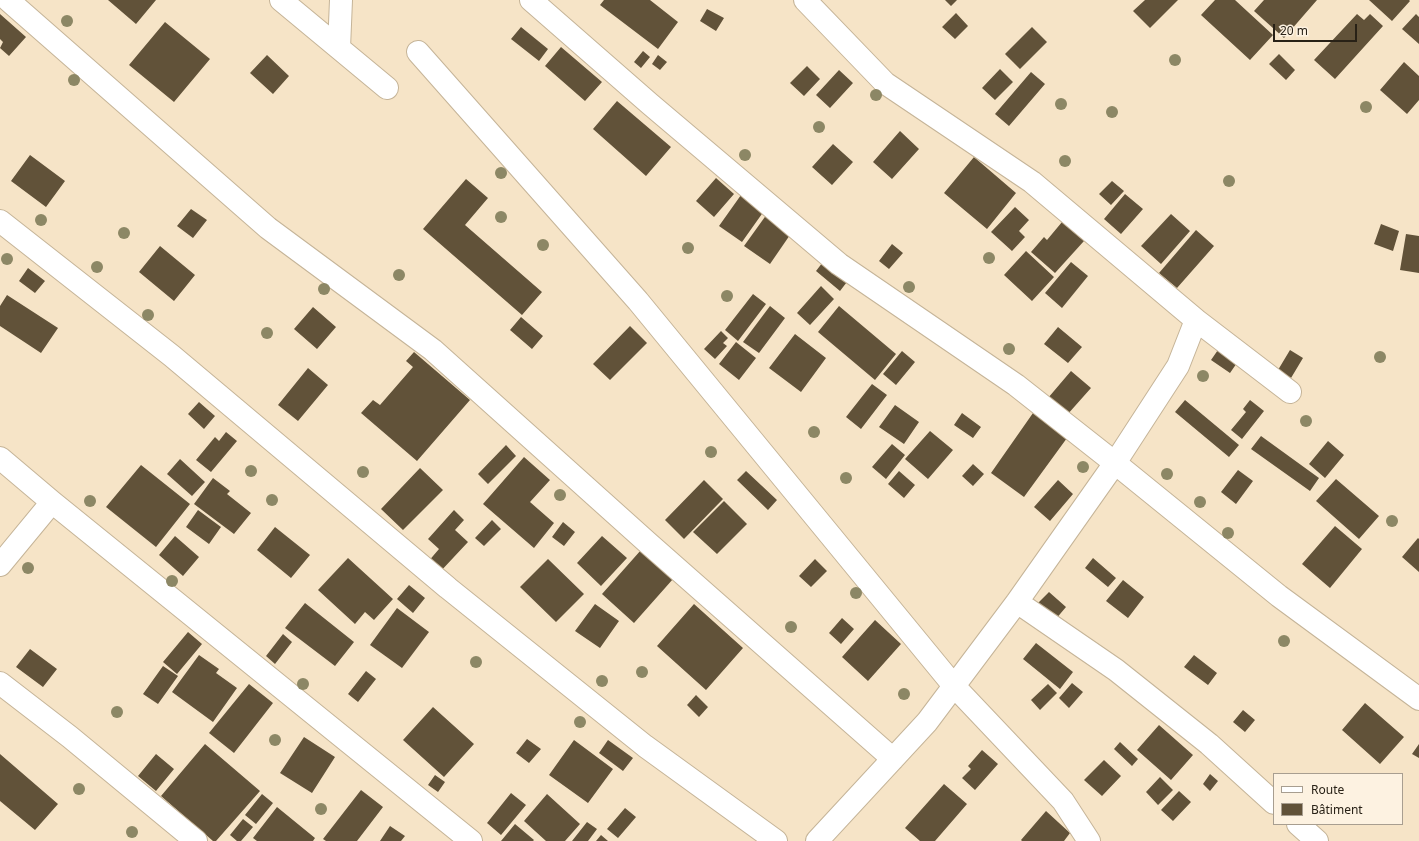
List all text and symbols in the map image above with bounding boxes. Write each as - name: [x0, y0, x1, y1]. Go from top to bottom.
- scale bar: [1275, 16, 1359, 42]
- text: 20 m: [1280, 22, 1308, 39]
- legend: [1273, 773, 1403, 825]
- text: Route: [1311, 781, 1344, 798]
- text: Bâtiment: [1311, 801, 1363, 818]

